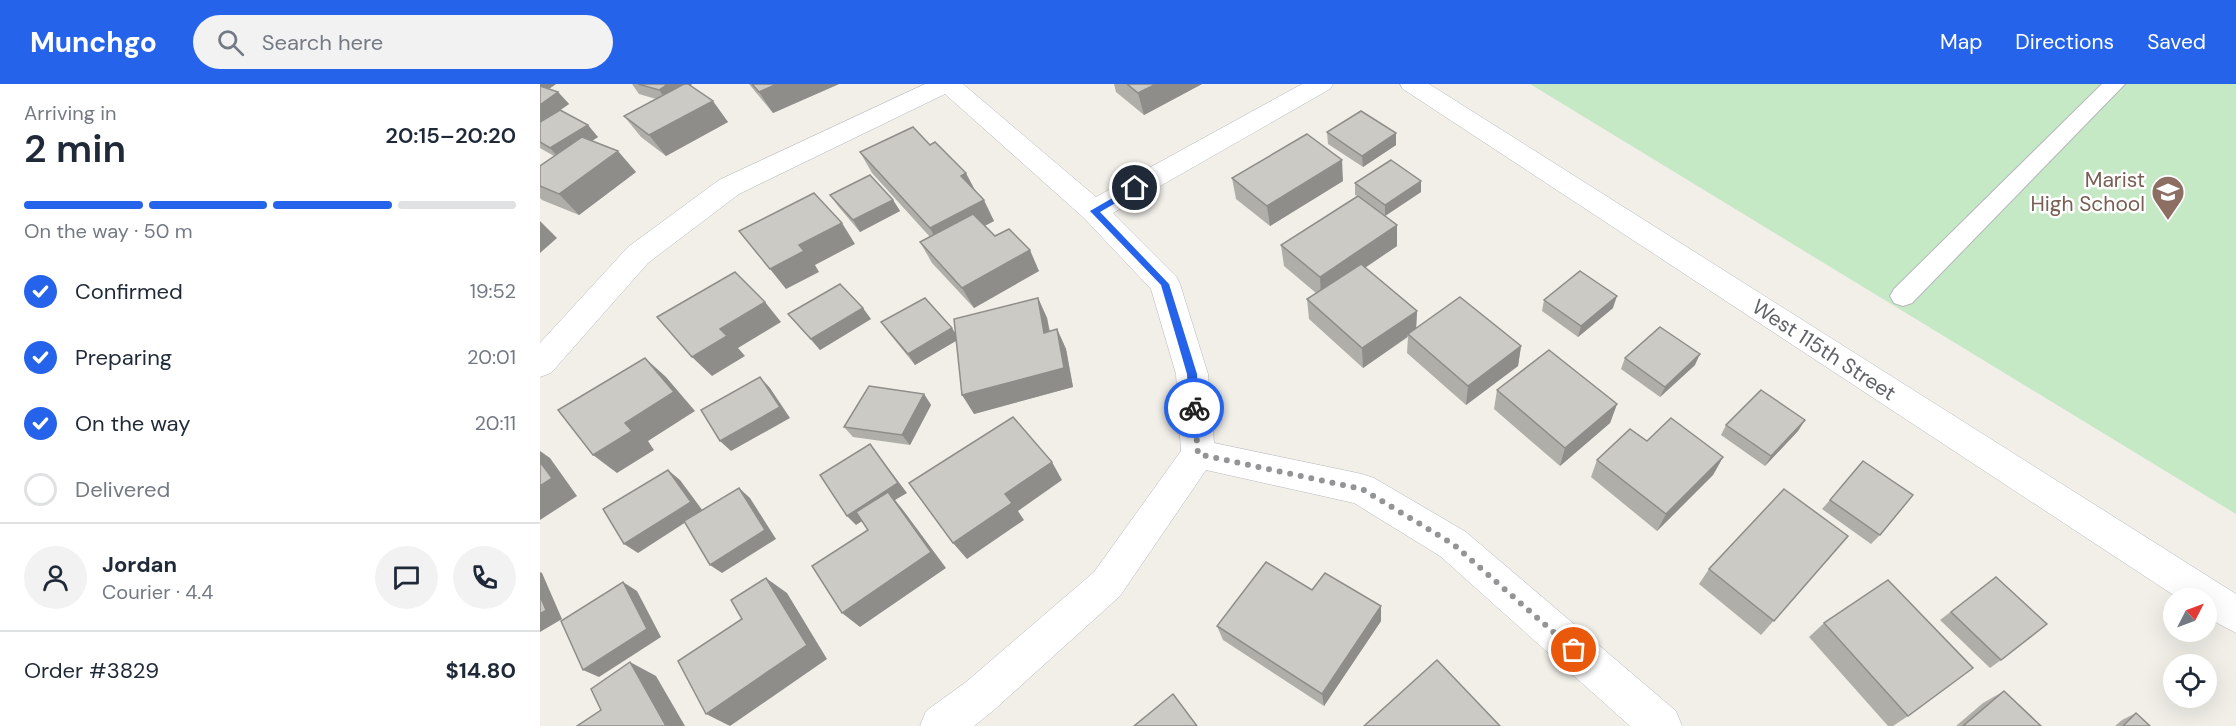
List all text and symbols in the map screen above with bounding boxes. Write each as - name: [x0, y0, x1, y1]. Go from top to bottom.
- search box: [193, 15, 613, 69]
- text: Munchgo: [30, 24, 157, 61]
- icon: search: [214, 26, 247, 59]
- text: Search here: [262, 28, 383, 57]
- text: Map: [1940, 28, 1982, 56]
- text: Directions: [2015, 28, 2114, 56]
- text: Saved: [2147, 28, 2206, 56]
- text: Arriving in: [24, 100, 116, 126]
- text: 20:15–20:20: [385, 121, 516, 150]
- text: 2 min: [24, 123, 126, 174]
- pin: [1109, 162, 1160, 213]
- place label: Marist High School: [2030, 166, 2145, 218]
- icon: home: [1118, 171, 1151, 204]
- school or university icon: Marist High School: [2150, 174, 2186, 221]
- text: On the way · 50 m: [24, 218, 193, 244]
- icon: check: [24, 275, 57, 308]
- text: Confirmed: [75, 277, 183, 306]
- text: 19:52: [470, 278, 516, 304]
- street label: West 115th Street: [1747, 293, 1901, 407]
- icon: check: [24, 341, 57, 374]
- text: Preparing: [75, 343, 172, 372]
- text: 20:01: [467, 344, 516, 370]
- courier: [1164, 378, 1224, 438]
- icon: bike: [1178, 392, 1211, 425]
- icon: check: [24, 407, 57, 440]
- text: On the way: [75, 409, 190, 438]
- text: 20:11: [474, 410, 516, 436]
- text: Delivered: [75, 475, 170, 504]
- button: person: [24, 546, 87, 609]
- button: chat: [375, 546, 438, 609]
- button: phone: [453, 546, 516, 609]
- text: Jordan: [102, 550, 177, 579]
- text: Courier · 4.4: [102, 579, 213, 605]
- north arrow: [2163, 588, 2217, 642]
- map controls: [2163, 588, 2217, 708]
- pin: [1548, 624, 1599, 675]
- icon: bag: [1557, 633, 1590, 666]
- button: locate: [2163, 654, 2217, 708]
- text: Order #3829: [24, 656, 159, 685]
- text: $14.80: [445, 656, 516, 685]

